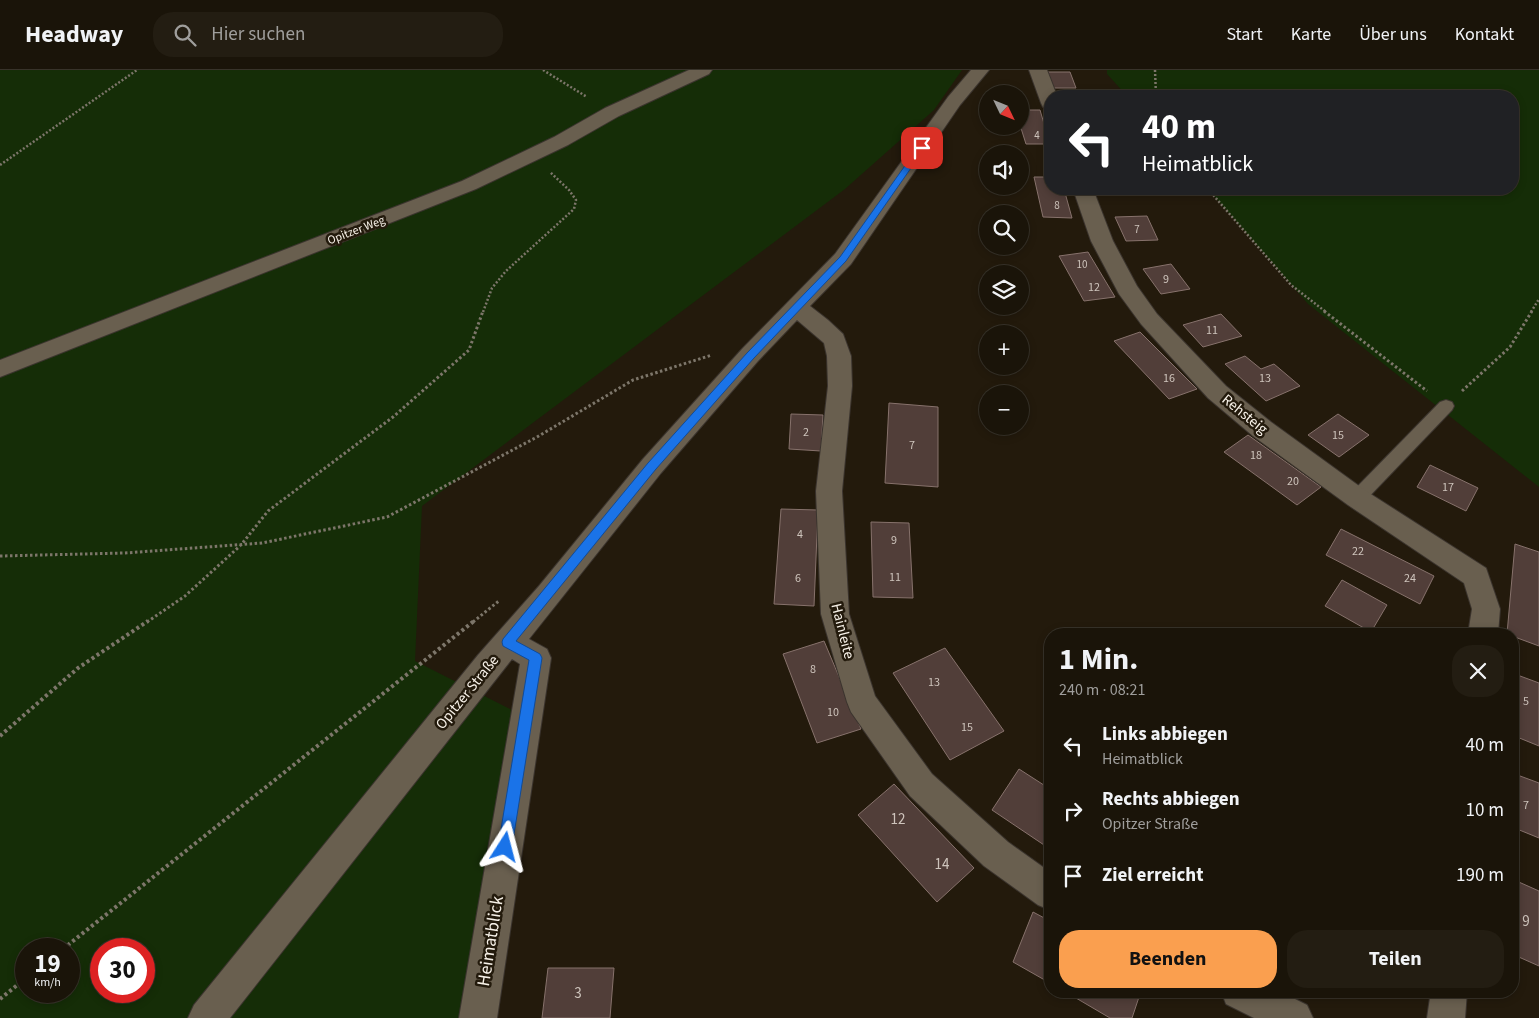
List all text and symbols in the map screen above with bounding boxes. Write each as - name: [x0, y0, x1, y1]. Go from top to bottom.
- search box: [153, 12, 503, 57]
- text: Headway: [25, 17, 123, 52]
- icon: search: [171, 21, 199, 49]
- text: Hier suchen: [211, 21, 305, 48]
- text: Start: [1226, 22, 1263, 47]
- text: Karte: [1291, 22, 1331, 47]
- text: Über uns: [1359, 22, 1427, 47]
- text: Kontakt: [1455, 22, 1514, 47]
- north arrow: [979, 85, 1029, 135]
- map controls: [979, 85, 1029, 435]
- text: 40 m: [1142, 102, 1216, 152]
- icon: left: [1059, 110, 1124, 175]
- pin: [901, 127, 943, 169]
- house number: 4: [1034, 128, 1040, 143]
- icon: arrive: [908, 134, 936, 162]
- button: sound: [979, 145, 1029, 195]
- text: Heimatblick: [1142, 148, 1253, 180]
- house number: 8: [1054, 198, 1060, 213]
- button: search: [979, 205, 1029, 255]
- street label: Opitzer Weg: [325, 212, 387, 249]
- house number: 7: [1134, 222, 1140, 237]
- house number: 10: [1077, 257, 1087, 272]
- button: layers: [979, 265, 1029, 315]
- house number: 9: [1163, 271, 1169, 288]
- house number: 12: [1088, 279, 1100, 296]
- house number: 11: [1206, 322, 1218, 339]
- button: +: [979, 325, 1029, 375]
- house number: 16: [1163, 370, 1175, 387]
- house number: 13: [1259, 370, 1271, 387]
- button: −: [979, 385, 1029, 435]
- street label: Rehsteig: [1217, 389, 1272, 440]
- house number: 2: [803, 424, 809, 441]
- house number: 15: [1332, 427, 1344, 444]
- house number: 7: [909, 437, 915, 454]
- house number: 18: [1250, 447, 1262, 464]
- house number: 20: [1287, 473, 1299, 490]
- house number: 17: [1442, 479, 1454, 496]
- house number: 4: [797, 526, 803, 543]
- house number: 9: [891, 532, 897, 549]
- house number: 22: [1352, 543, 1364, 560]
- house number: 11: [889, 569, 901, 586]
- house number: 6: [795, 570, 801, 587]
- house number: 24: [1404, 570, 1416, 587]
- street label: Hainleite: [825, 601, 860, 661]
- text: 1 Min.: [1059, 638, 1138, 681]
- button: close: [1452, 645, 1504, 697]
- street label: Opitzer Straße: [431, 651, 504, 734]
- house number: 8: [810, 661, 816, 678]
- house number: 13: [928, 674, 940, 691]
- text: 240 m · 08:21: [1059, 679, 1146, 701]
- house number: 5: [1523, 693, 1529, 710]
- house number: 10: [827, 704, 839, 721]
- house number: 15: [961, 719, 973, 736]
- text: Links abbiegen: [1102, 721, 1228, 748]
- icon: left: [1059, 732, 1087, 760]
- text: 40 m: [1466, 732, 1504, 759]
- text: Heimatblick: [1102, 748, 1183, 770]
- text: Rechts abbiegen: [1102, 786, 1240, 813]
- icon: right: [1059, 797, 1087, 825]
- text: 10 m: [1466, 797, 1504, 824]
- house number: 7: [1523, 797, 1529, 814]
- house number: 12: [891, 809, 905, 830]
- text: Opitzer Straße: [1102, 813, 1198, 835]
- position arrow: [478, 820, 530, 872]
- house number: 14: [935, 854, 950, 875]
- icon: arrive: [1059, 862, 1087, 890]
- text: Ziel erreicht: [1102, 862, 1203, 889]
- text: 190 m: [1456, 862, 1504, 889]
- street label: Heimatblick: [471, 894, 510, 988]
- house number: 9: [1522, 911, 1530, 932]
- button: Beenden: [1059, 930, 1277, 988]
- button: Teilen: [1287, 930, 1504, 988]
- speed limit sign: 30: [90, 938, 155, 1003]
- text: 19: [34, 946, 61, 982]
- text: km/h: [34, 974, 61, 991]
- house number: 3: [574, 983, 582, 1004]

